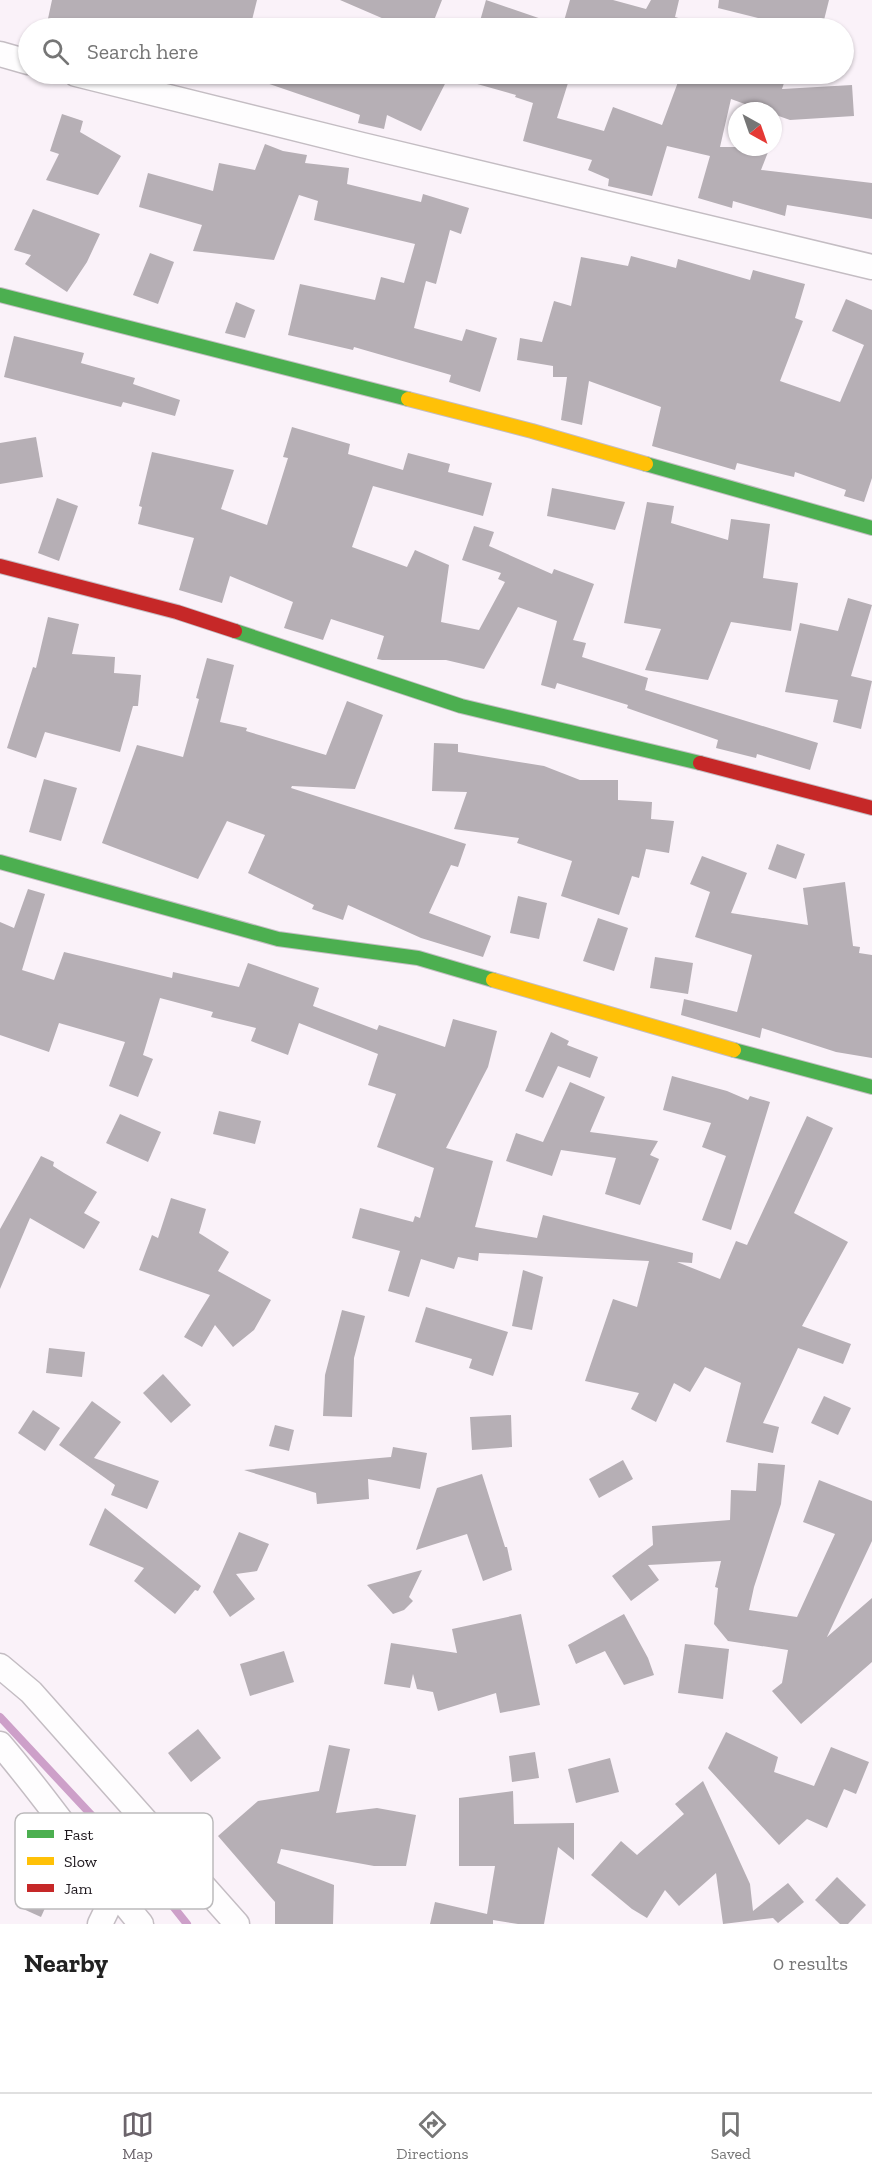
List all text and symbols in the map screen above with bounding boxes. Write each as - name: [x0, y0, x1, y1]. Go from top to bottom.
- search box: [18, 18, 854, 84]
- icon: search: [39, 35, 72, 68]
- text: Search here: [87, 38, 198, 65]
- north arrow: [728, 102, 782, 156]
- legend: [15, 1813, 213, 1909]
- text: Fast: [64, 1825, 93, 1844]
- text: Slow: [64, 1852, 98, 1871]
- text: Jam: [64, 1879, 93, 1898]
- text: Nearby: [24, 1947, 108, 1979]
- text: 0 results: [773, 1951, 848, 1975]
- tab: Map: [121, 2108, 154, 2163]
- tab: Directions: [396, 2108, 469, 2163]
- tab: Saved: [711, 2108, 751, 2163]

